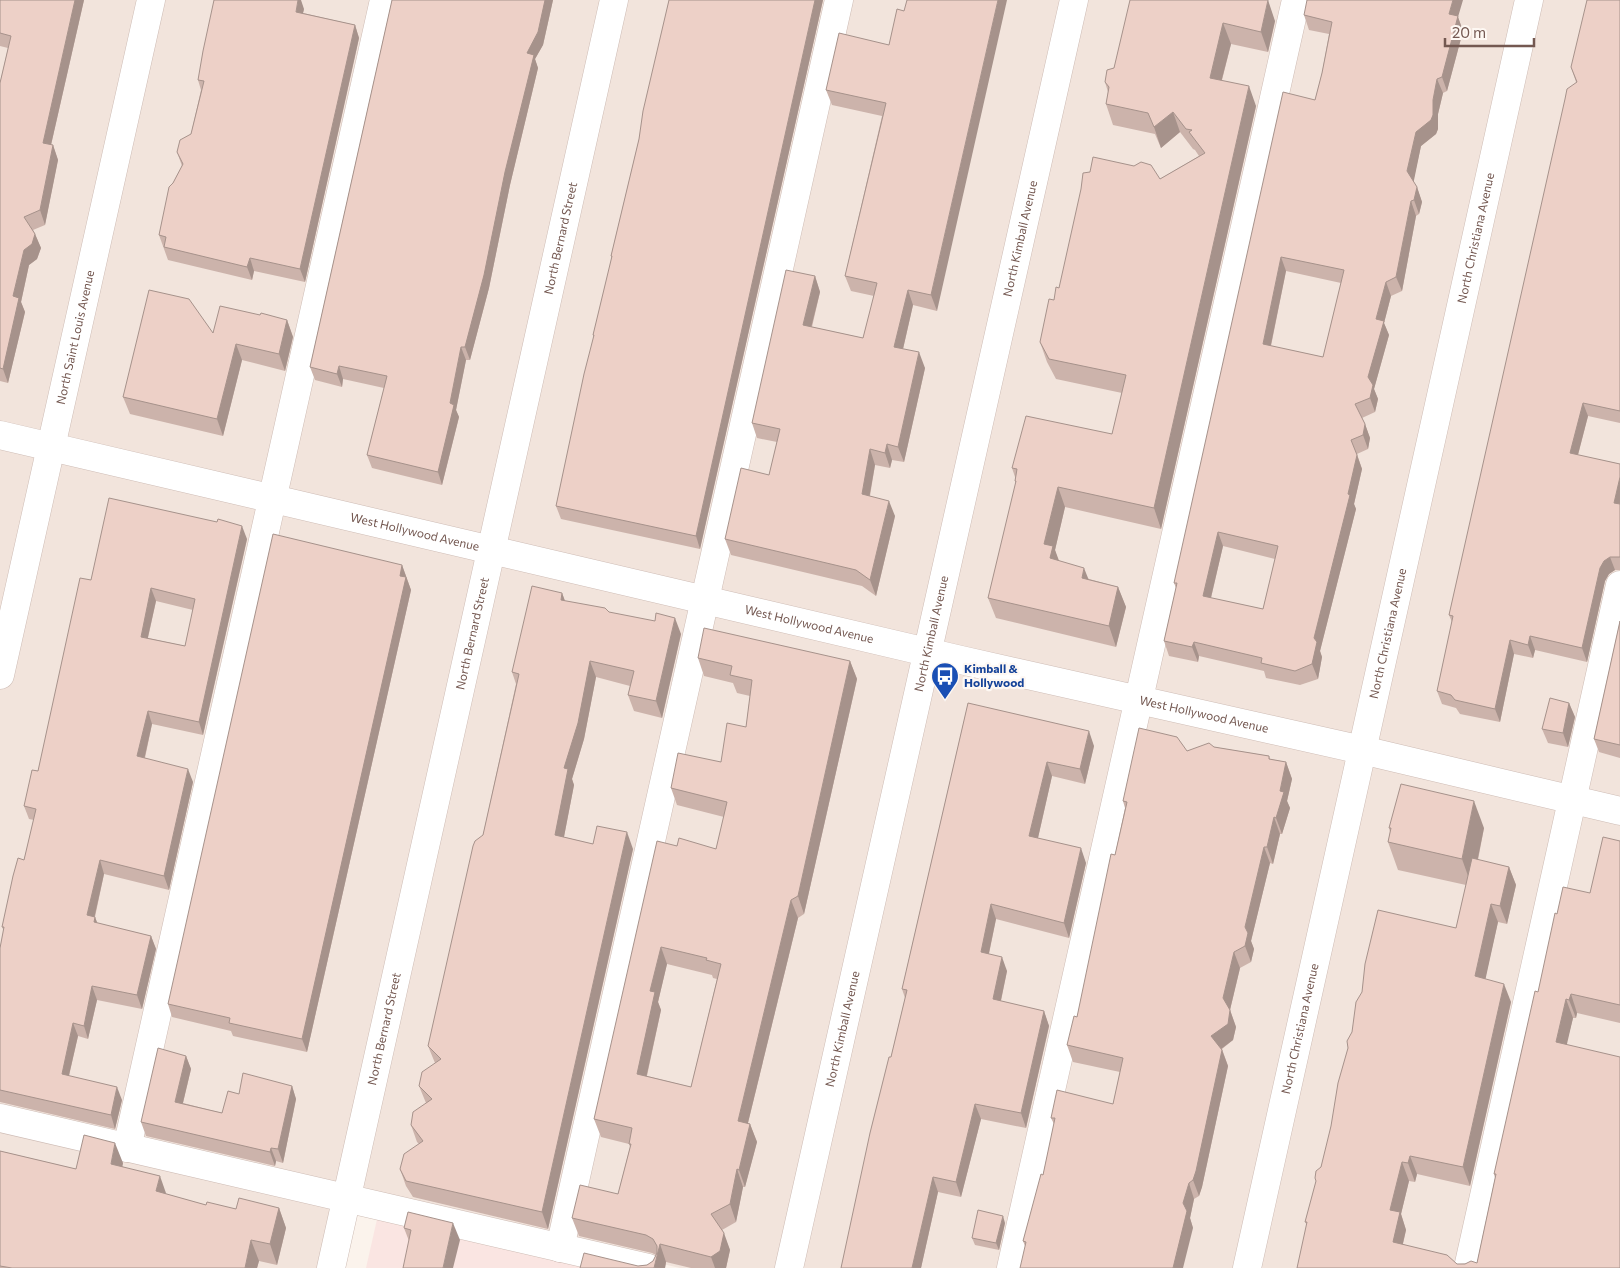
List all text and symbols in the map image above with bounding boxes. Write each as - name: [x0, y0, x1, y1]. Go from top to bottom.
- scale bar: [1445, 15, 1534, 47]
- text: 20 m: [1452, 23, 1486, 41]
- street label: North Christiana Avenue: [1454, 171, 1496, 305]
- street label: North Kimball Avenue: [1000, 179, 1039, 298]
- street label: North Bernard Street: [540, 180, 579, 296]
- street label: North Saint Louis Avenue: [53, 269, 96, 406]
- street label: West Hollywood Avenue: [349, 509, 481, 553]
- street label: North Christiana Avenue: [1366, 567, 1408, 700]
- street label: North Kimball Avenue: [911, 574, 950, 693]
- street label: North Bernard Street: [452, 576, 491, 691]
- street label: West Hollywood Avenue: [743, 602, 875, 645]
- bus stop icon: Kimball & Hollywood: [930, 661, 960, 700]
- place label: Kimball & Hollywood: [964, 661, 1024, 689]
- street label: West Hollywood Avenue: [1138, 692, 1270, 735]
- street label: North Christiana Avenue: [1278, 962, 1321, 1095]
- street label: North Kimball Avenue: [822, 969, 862, 1088]
- street label: North Bernard Street: [364, 971, 403, 1086]

